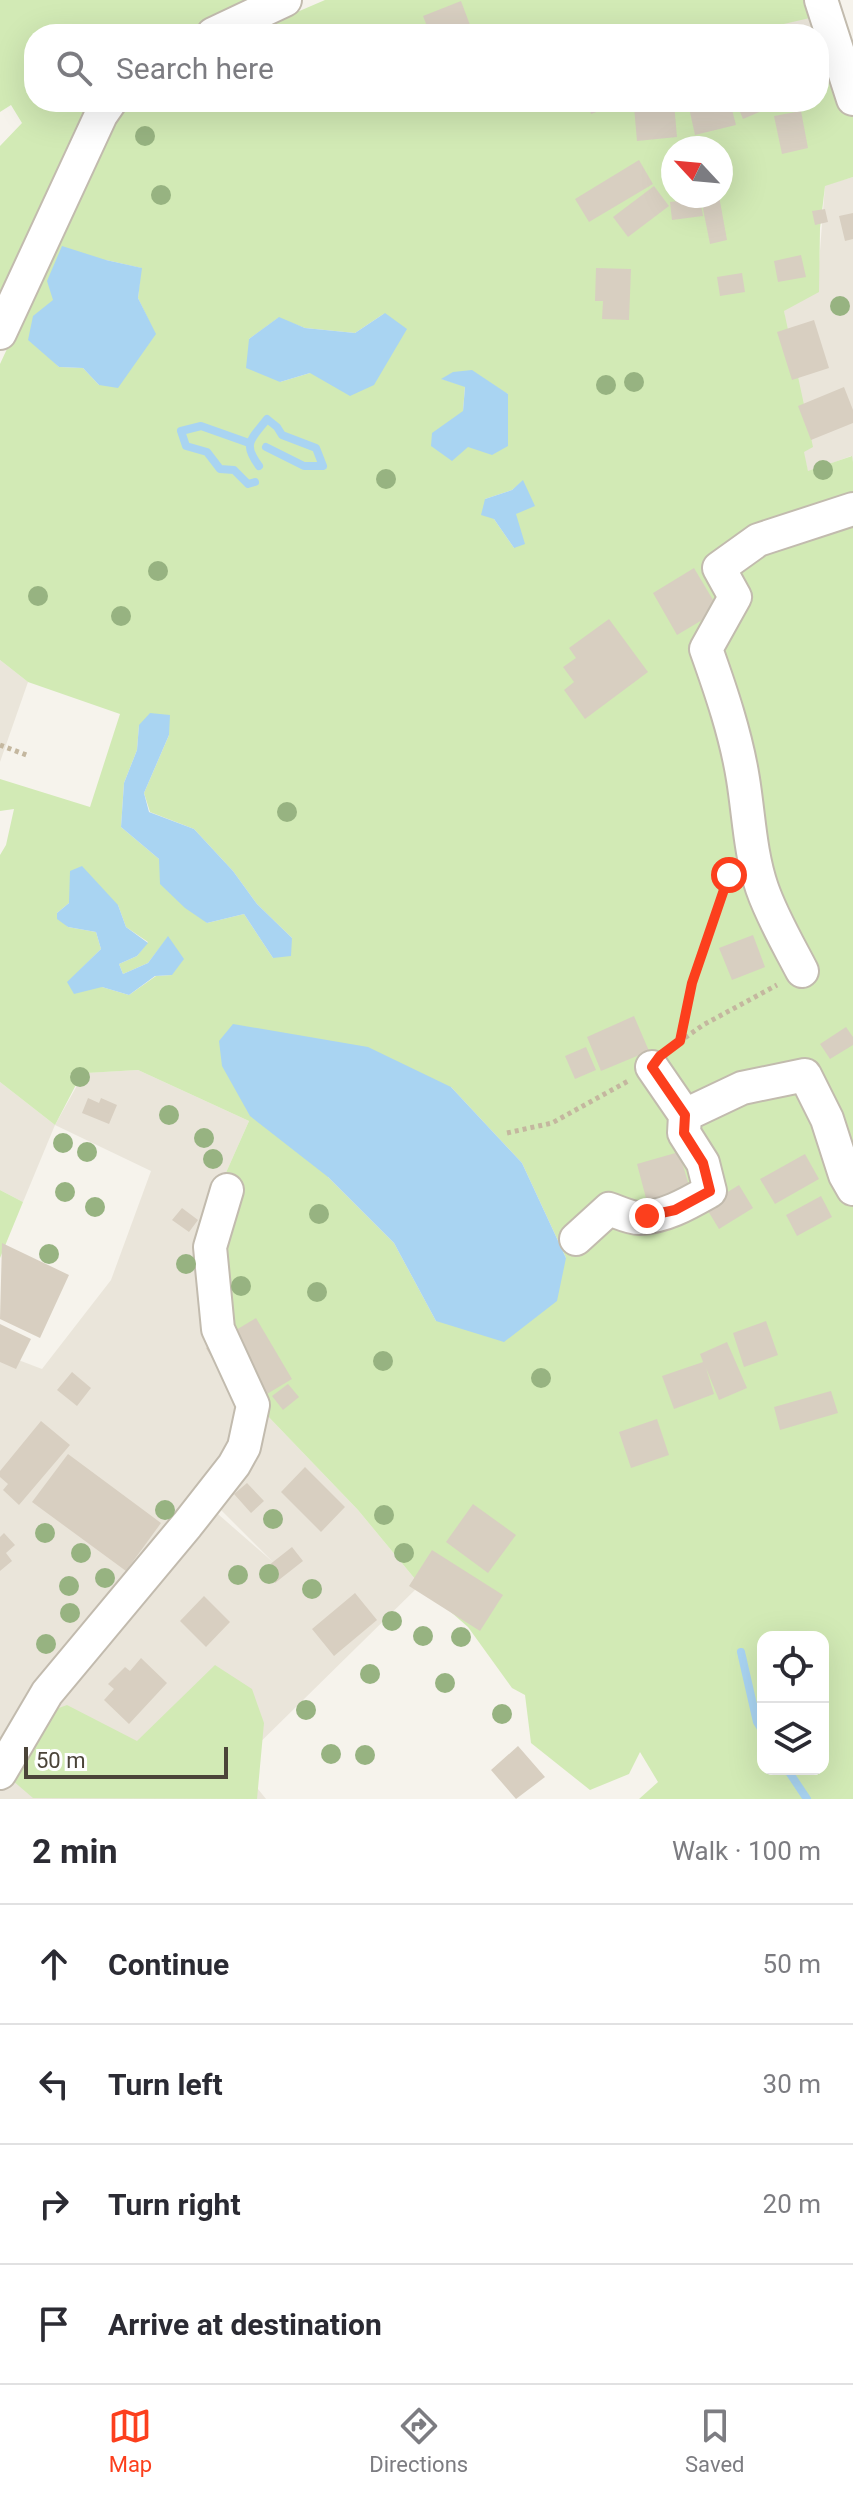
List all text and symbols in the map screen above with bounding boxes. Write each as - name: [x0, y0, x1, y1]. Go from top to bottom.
- search box: [24, 24, 829, 112]
- icon: search: [52, 46, 96, 90]
- text: Search here: [116, 51, 274, 86]
- north arrow: [661, 136, 733, 208]
- route start: [711, 857, 747, 893]
- route end: [629, 1198, 665, 1234]
- map controls: [757, 1631, 829, 1775]
- button: locate: [757, 1631, 829, 1703]
- button: layers: [757, 1703, 829, 1775]
- scale bar: [24, 1743, 228, 1779]
- text: 50 m: [36, 1748, 85, 1773]
- text: 2 min: [32, 1831, 117, 1871]
- text: Walk · 100 m: [672, 1836, 821, 1866]
- icon: ahead: [32, 1942, 76, 1986]
- text: Continue: [108, 1947, 229, 1982]
- text: 50 m: [763, 1949, 821, 1979]
- icon: left: [32, 2062, 76, 2106]
- text: Turn left: [108, 2067, 223, 2102]
- text: 30 m: [763, 2069, 821, 2099]
- icon: right: [32, 2182, 76, 2226]
- text: Turn right: [108, 2187, 241, 2222]
- text: 20 m: [763, 2189, 821, 2219]
- icon: arrive: [32, 2302, 76, 2346]
- text: Arrive at destination: [108, 2307, 382, 2342]
- tab: Map: [108, 2404, 152, 2477]
- tab: Directions: [369, 2404, 468, 2477]
- tab: Saved: [685, 2404, 745, 2477]

